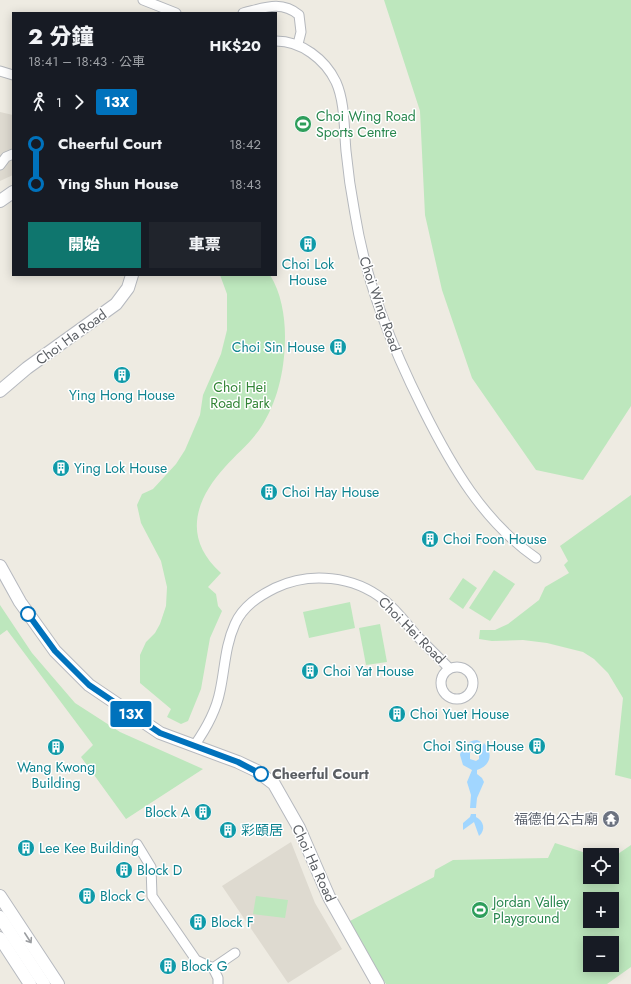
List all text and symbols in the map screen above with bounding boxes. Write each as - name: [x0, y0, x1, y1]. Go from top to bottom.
- text: 2 分鐘: [28, 20, 94, 52]
- text: HK$20: [210, 35, 261, 57]
- text: 18:41 – 18:43 · 公車: [28, 52, 145, 71]
- icon: walk: [28, 91, 50, 113]
- icon: forward: [68, 91, 90, 113]
- text: 13X: [104, 92, 129, 112]
- text: 1: [56, 93, 62, 112]
- place label: Choi Wing Road Sports Centre: [316, 106, 416, 142]
- sports icon: Choi Wing Road Sports Centre: [293, 114, 313, 134]
- text: Cheerful Court: [58, 133, 162, 155]
- text: 18:42: [229, 135, 261, 154]
- text: Ying Shun House: [58, 173, 179, 195]
- text: 18:43: [229, 175, 261, 194]
- button: 開始: [28, 222, 141, 268]
- button: 車票: [149, 222, 261, 268]
- building icon: Choi Lok House: [298, 234, 318, 254]
- place label: Choi Lok House: [282, 254, 335, 290]
- street label: Choi Wing Road: [354, 254, 406, 354]
- street label: Choi Ha Road: [31, 304, 111, 370]
- place label: Choi Sin House: [232, 337, 325, 357]
- building icon: Choi Sin House: [328, 337, 348, 357]
- building icon: Ying Hong House: [112, 365, 132, 385]
- park label: Choi Hei Road Park: [210, 377, 271, 413]
- place label: Ying Hong House: [69, 385, 175, 405]
- building icon: Ying Lok House: [51, 458, 71, 478]
- place label: Ying Lok House: [74, 458, 167, 478]
- building icon: Choi Hay House: [259, 482, 279, 502]
- place label: Choi Hay House: [282, 482, 379, 502]
- building icon: Choi Foon House: [420, 529, 440, 549]
- place label: Choi Foon House: [443, 529, 547, 549]
- street label: Choi Hei Road: [374, 592, 450, 668]
- unlabelled marker: [20, 606, 36, 622]
- building icon: Choi Yat House: [300, 661, 320, 681]
- place label: Choi Yat House: [323, 661, 414, 681]
- line badge: 13X: [108, 701, 154, 727]
- text: 13X: [118, 704, 144, 724]
- building icon: Choi Yuet House: [387, 704, 407, 724]
- place label: Choi Yuet House: [410, 704, 509, 724]
- place label: Choi Sing House: [423, 736, 524, 756]
- building icon: Choi Sing House: [527, 736, 547, 756]
- building icon: Wang Kwong Building: [46, 737, 66, 757]
- place label: Wang Kwong Building: [17, 757, 95, 793]
- place label: Cheerful Court: [272, 764, 369, 784]
- marker: Cheerful Court: [253, 766, 269, 782]
- place label: Block A: [145, 802, 191, 822]
- building icon: Block A: [193, 802, 213, 822]
- place label: 福德伯公古廟: [514, 809, 598, 829]
- temple icon: 福德伯公古廟: [601, 809, 621, 829]
- building icon: 彩頤居: [218, 820, 238, 840]
- place label: 彩頤居: [241, 820, 283, 840]
- street label: Choi Ha Road: [287, 821, 341, 905]
- building icon: Lee Kee Building: [16, 838, 36, 858]
- place label: Lee Kee Building: [39, 838, 139, 858]
- map controls: [583, 848, 619, 972]
- button: locate: [583, 848, 619, 884]
- building icon: Block D: [114, 860, 134, 880]
- place label: Block D: [137, 860, 182, 880]
- building icon: Block C: [77, 886, 97, 906]
- place label: Block C: [100, 886, 145, 906]
- place label: Jordan Valley Playground: [491, 892, 570, 928]
- button: +: [583, 892, 619, 928]
- sports icon: Jordan Valley Playground: [470, 900, 490, 920]
- building icon: Block F: [188, 912, 208, 932]
- place label: Block F: [211, 912, 254, 932]
- one-way arrow: [24, 932, 32, 943]
- button: −: [583, 936, 619, 972]
- building icon: Block G: [158, 956, 178, 976]
- place label: Block G: [181, 956, 228, 976]

